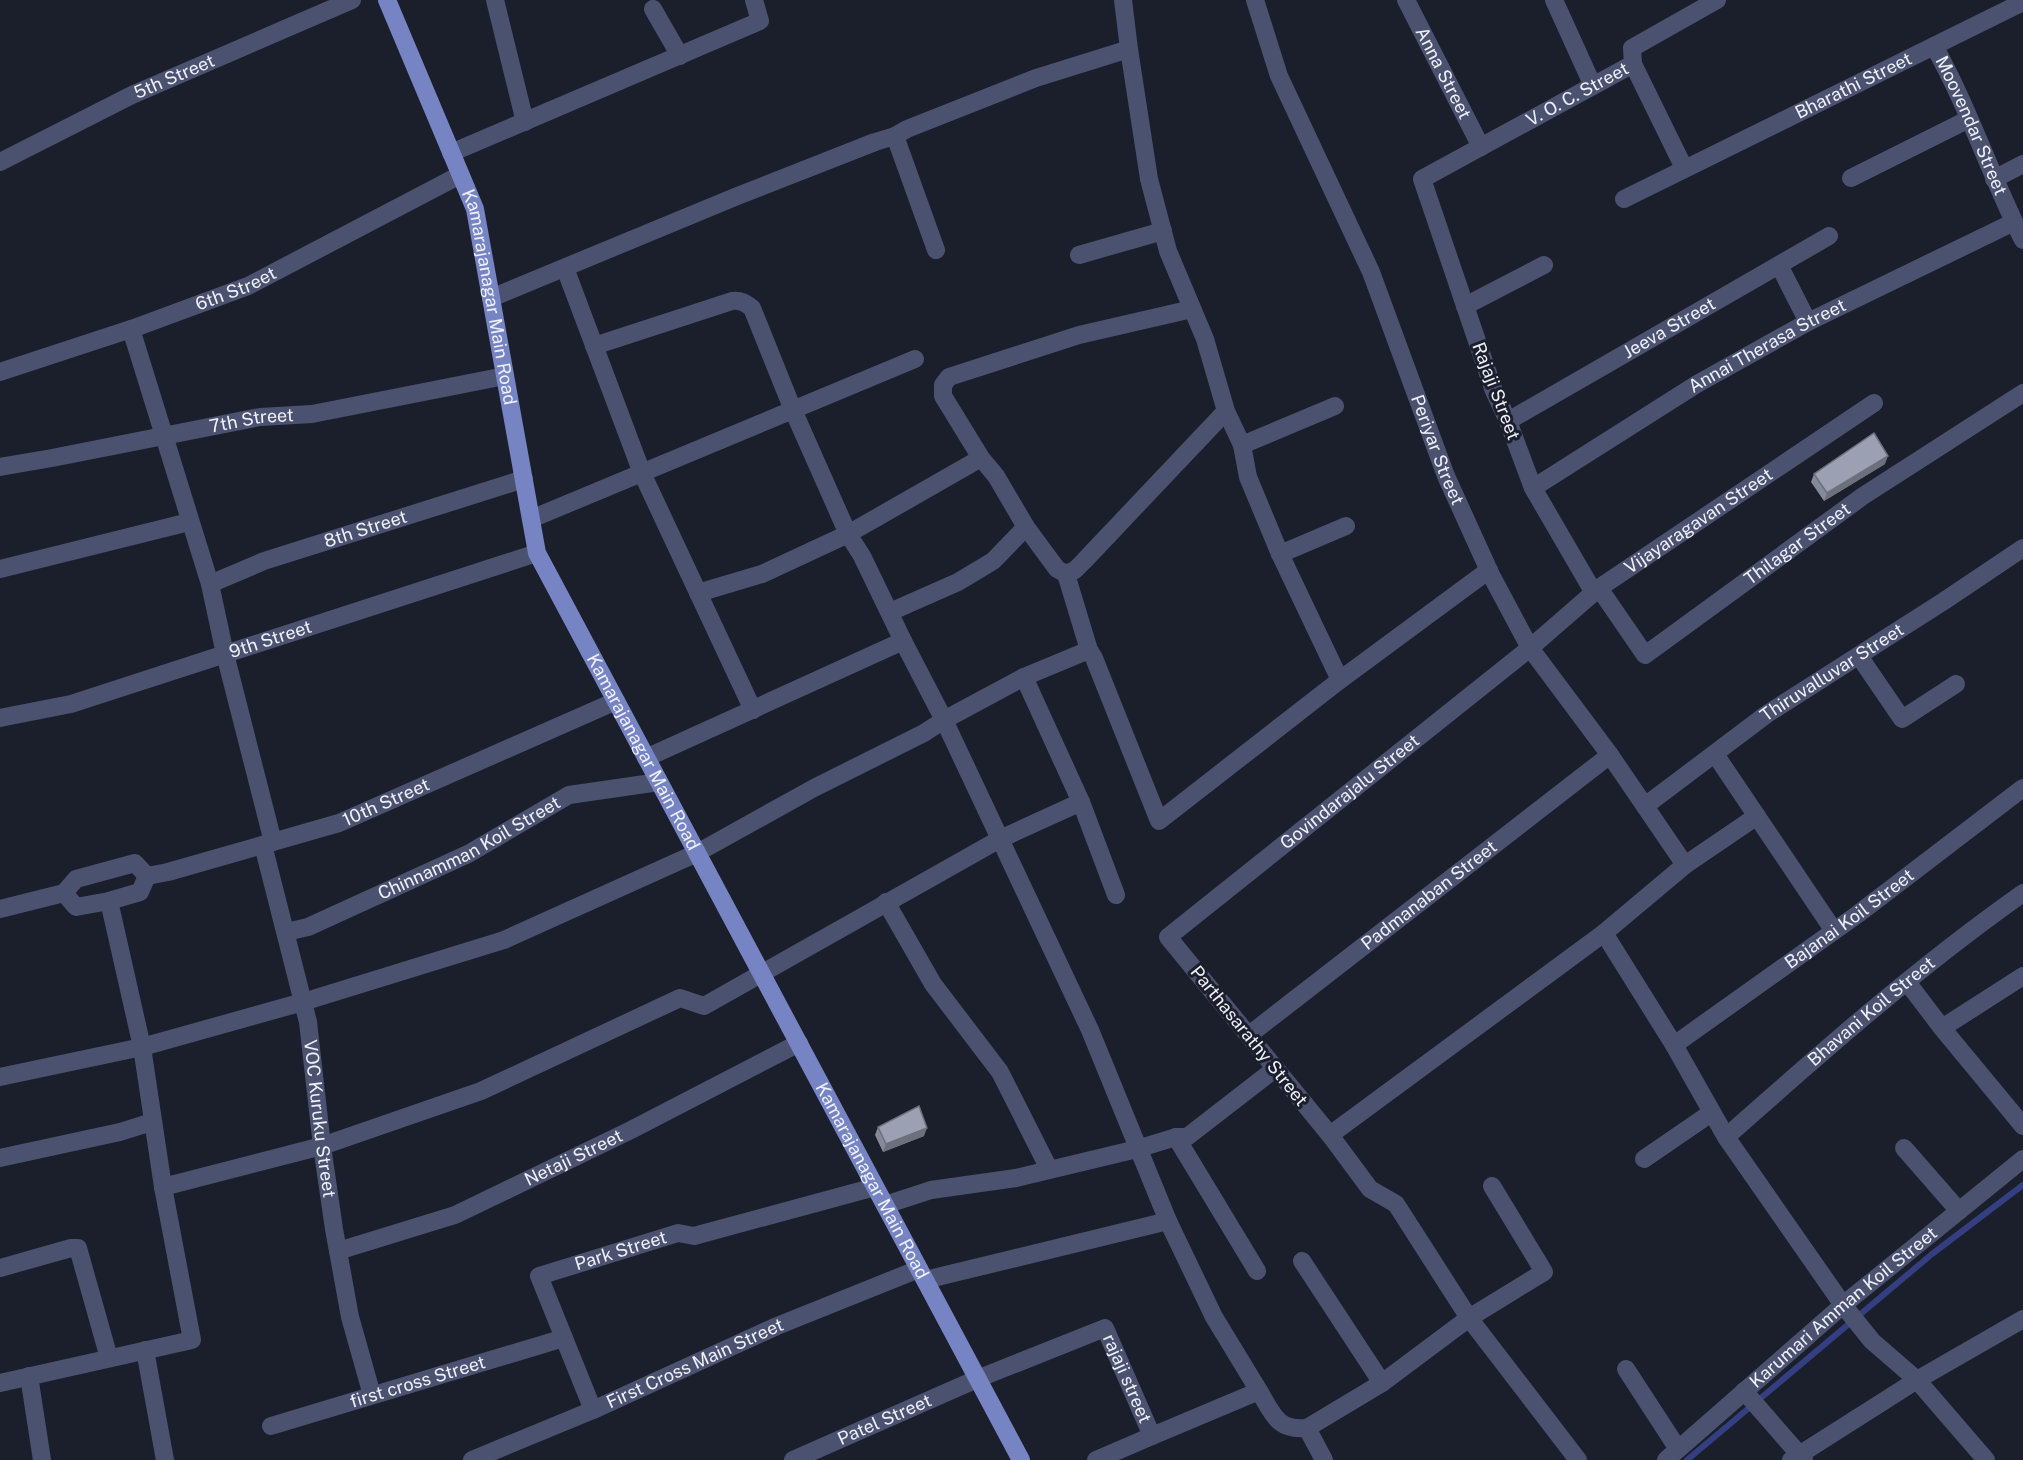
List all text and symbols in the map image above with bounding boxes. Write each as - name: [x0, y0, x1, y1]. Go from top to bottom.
- street label: Anna Street: [1412, 23, 1476, 122]
- street label: Bharathi Street: [1791, 48, 1915, 123]
- street label: 5th Street: [130, 50, 218, 103]
- street label: Moovendar Street: [1931, 52, 2012, 198]
- street label: V. O. C. Street: [1522, 57, 1632, 130]
- street label: Kamarajanagar Main Road: [458, 186, 521, 407]
- street label: 6th Street: [192, 262, 279, 315]
- street label: Jeeva Street: [1619, 293, 1719, 363]
- street label: Annai Therasa Street: [1684, 294, 1849, 397]
- street label: Rajaji Street: [1468, 339, 1525, 443]
- street label: Periyar Street: [1407, 392, 1469, 508]
- street label: 7th Street: [207, 404, 294, 437]
- street label: Vijayaragavan Street: [1620, 463, 1776, 578]
- street label: Thilagar Street: [1740, 498, 1854, 589]
- street label: 8th Street: [321, 506, 409, 552]
- street label: 9th Street: [226, 616, 314, 662]
- street label: Thiruvalluvar Street: [1756, 619, 1907, 725]
- street label: Kamarajanagar Main Road: [583, 650, 705, 854]
- street label: Govindarajalu Street: [1276, 730, 1423, 853]
- street label: 10th Street: [339, 773, 433, 830]
- street label: Chinnamman Koil Street: [374, 792, 564, 904]
- street label: Padmanaban Street: [1357, 836, 1501, 954]
- street label: Bajanai Koil Street: [1780, 864, 1918, 973]
- street label: Bhavani Koil Street: [1803, 952, 1939, 1070]
- street label: Parthasarathy Street: [1186, 961, 1312, 1110]
- street label: VOC Kuruku Street: [300, 1038, 340, 1199]
- street label: Kamarajanagar Main Road: [812, 1079, 933, 1282]
- street label: Netaji Street: [521, 1125, 626, 1190]
- street label: Karumari Amman Koil Street: [1745, 1222, 1941, 1392]
- street label: Park Street: [572, 1226, 669, 1274]
- street label: First Cross Main Street: [603, 1314, 786, 1412]
- street label: rajaji street: [1099, 1331, 1156, 1426]
- street label: first cross Street: [347, 1351, 488, 1412]
- street label: Patel Street: [834, 1389, 934, 1449]

